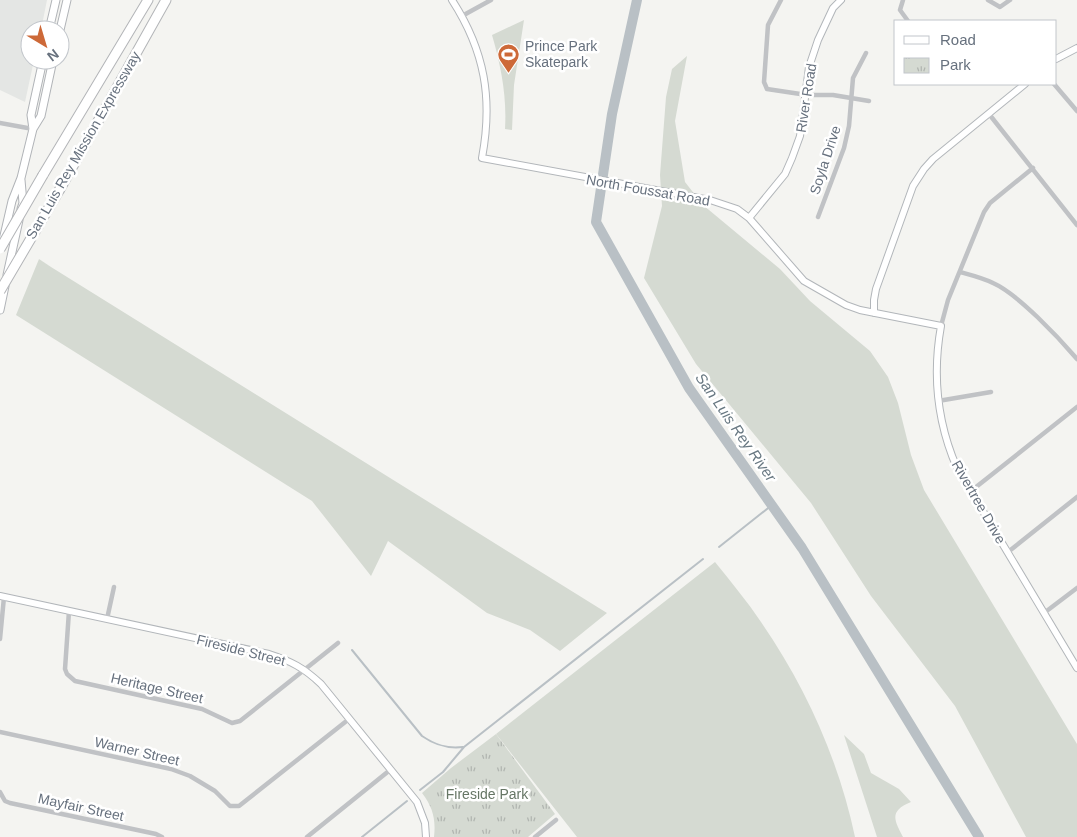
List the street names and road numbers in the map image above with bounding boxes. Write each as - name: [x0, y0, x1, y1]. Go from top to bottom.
- street label: San Luis Rey Mission Expressway: [23, 48, 143, 242]
- street label: River Road: [793, 62, 819, 134]
- street label: Soyla Drive: [806, 123, 844, 197]
- street label: North Foussat Road: [585, 171, 711, 209]
- street label: Rivertree Drive: [949, 458, 1009, 547]
- street label: Fireside Street: [195, 631, 287, 669]
- street label: Heritage Street: [109, 670, 205, 706]
- street label: Warner Street: [93, 733, 181, 769]
- street label: Mayfair Street: [37, 790, 125, 824]

